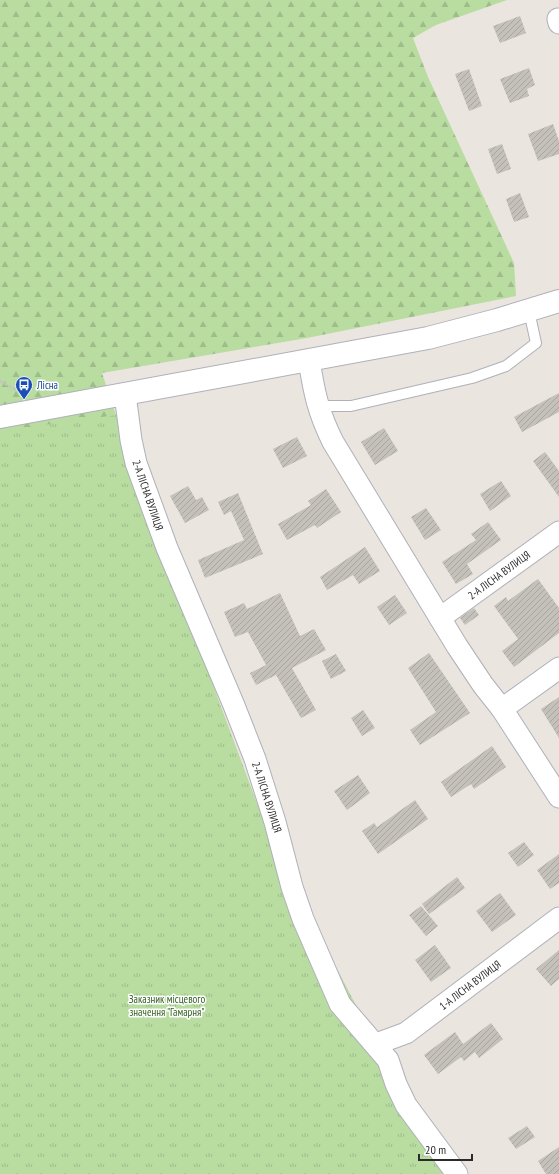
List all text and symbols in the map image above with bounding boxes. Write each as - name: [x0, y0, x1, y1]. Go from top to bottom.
- bus stop icon: Лісна: [14, 375, 34, 400]
- place label: Лісна: [36, 378, 58, 392]
- street label: 2-А ЛІСНА ВУЛИЦЯ: [129, 458, 167, 532]
- street label: 2-А ЛІСНА ВУЛИЦЯ: [465, 548, 533, 602]
- street label: 2-А ЛІСНА ВУЛИЦЯ: [249, 760, 285, 834]
- street label: 1-А ЛІСНА ВУЛИЦЯ: [436, 957, 504, 1013]
- park label: Заказник місцевого значення "Гамарня": [129, 992, 205, 1019]
- scale bar: [419, 1136, 472, 1162]
- text: 20 m: [425, 1142, 446, 1157]

